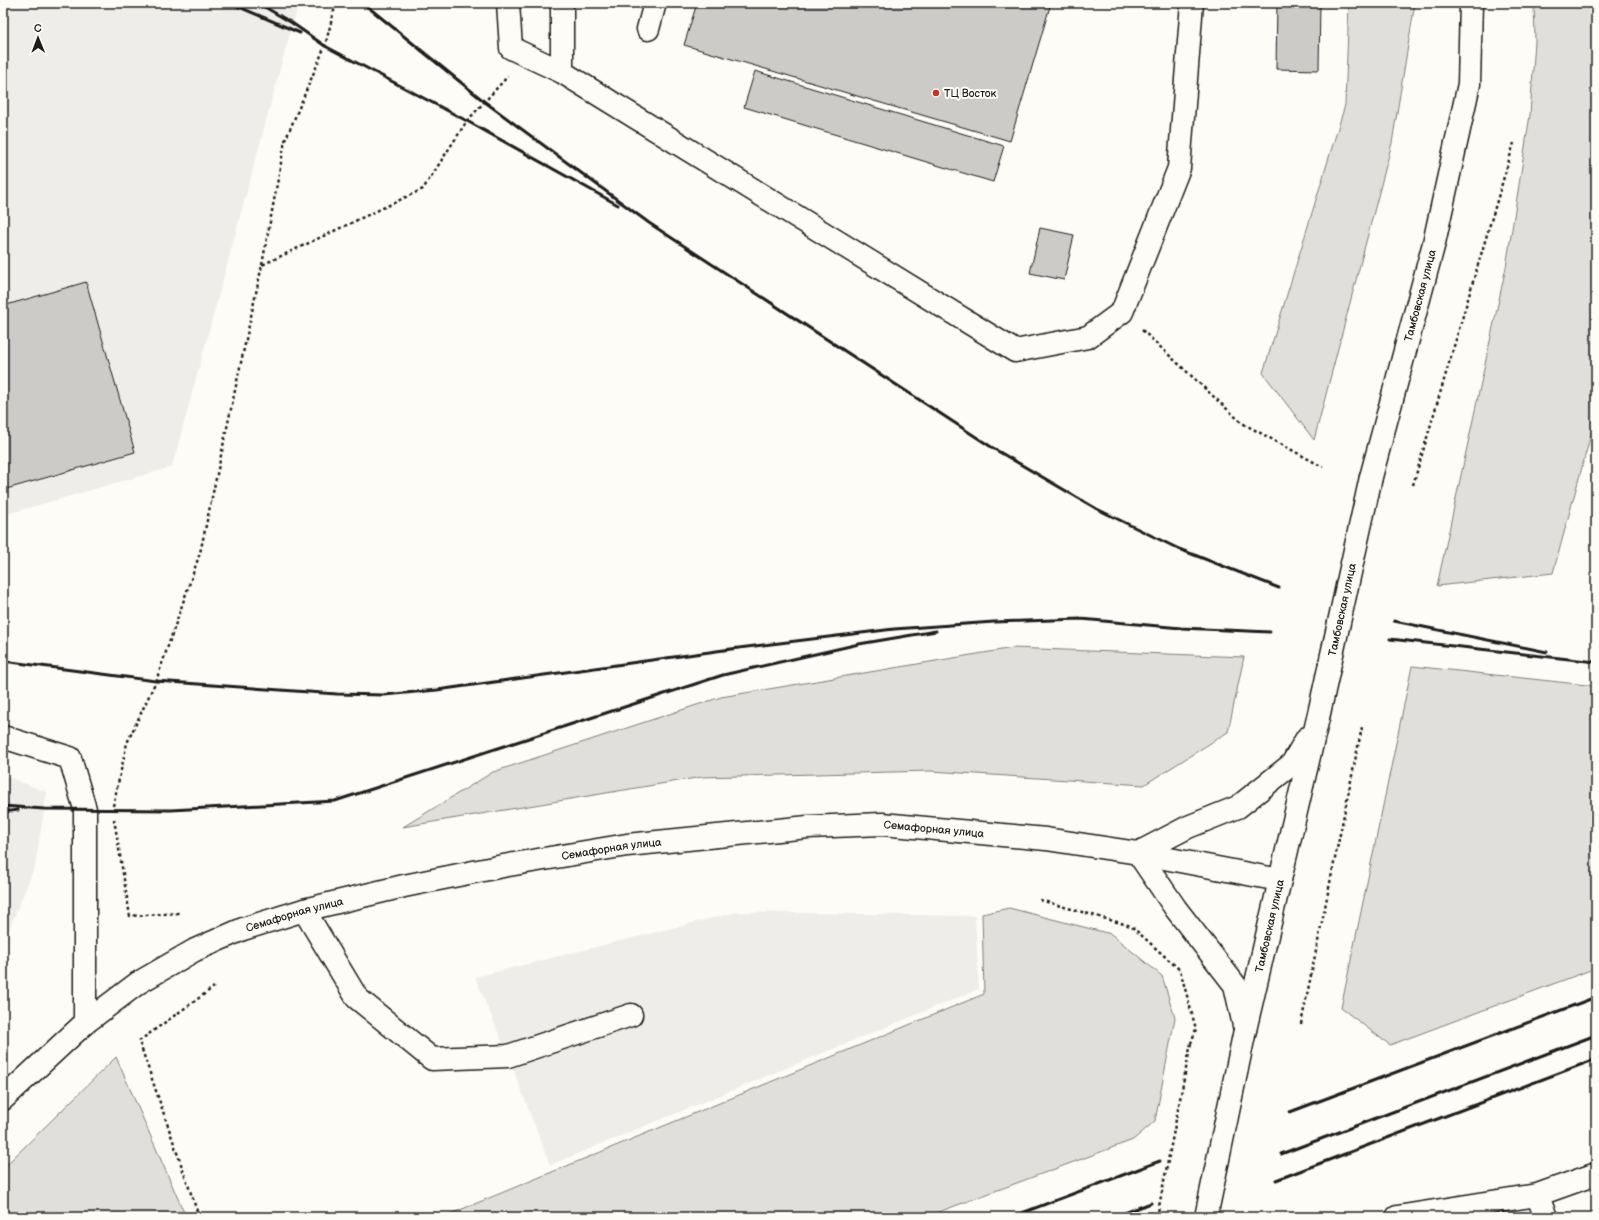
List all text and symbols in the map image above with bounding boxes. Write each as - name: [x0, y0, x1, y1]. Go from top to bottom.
- north arrow: [18, 18, 58, 58]
- text: С: [34, 22, 42, 35]
- place label: ТЦ Восток: [944, 87, 997, 100]
- marker: ТЦ Восток: [931, 88, 941, 98]
- street label: Тамбовская улица: [1401, 248, 1439, 343]
- street label: Тамбовская улица: [1325, 561, 1358, 657]
- street label: Семафорная улица: [883, 818, 985, 840]
- street label: Семафорная улица: [560, 835, 662, 862]
- street label: Тамбовская улица: [1252, 878, 1287, 973]
- street label: Семафорная улица: [244, 894, 345, 934]

